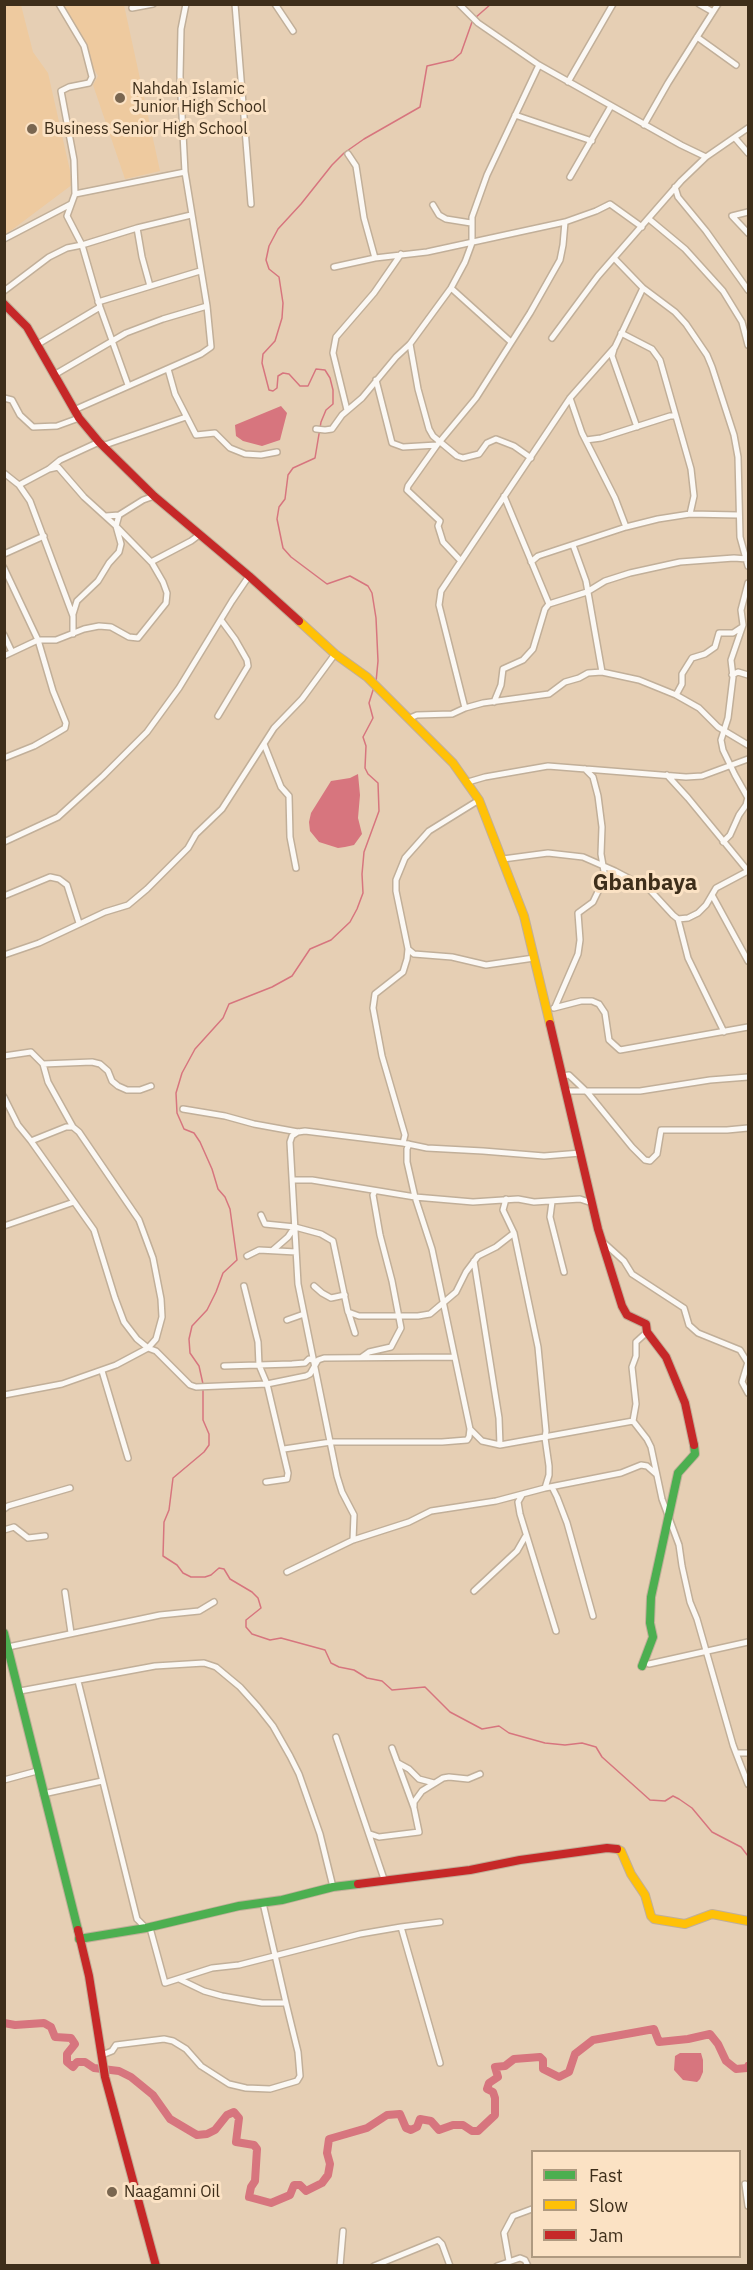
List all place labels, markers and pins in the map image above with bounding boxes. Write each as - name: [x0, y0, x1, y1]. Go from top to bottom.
- place label: Nahdah Islamic Junior High School: [132, 79, 266, 117]
- marker: Nahdah Islamic Junior High School: [113, 91, 127, 105]
- place label: Business Senior High School: [44, 119, 248, 139]
- marker: Business Senior High School: [25, 122, 39, 136]
- place label: Naagamni Oil: [124, 2182, 220, 2202]
- marker: Naagamni Oil: [105, 2185, 119, 2199]

